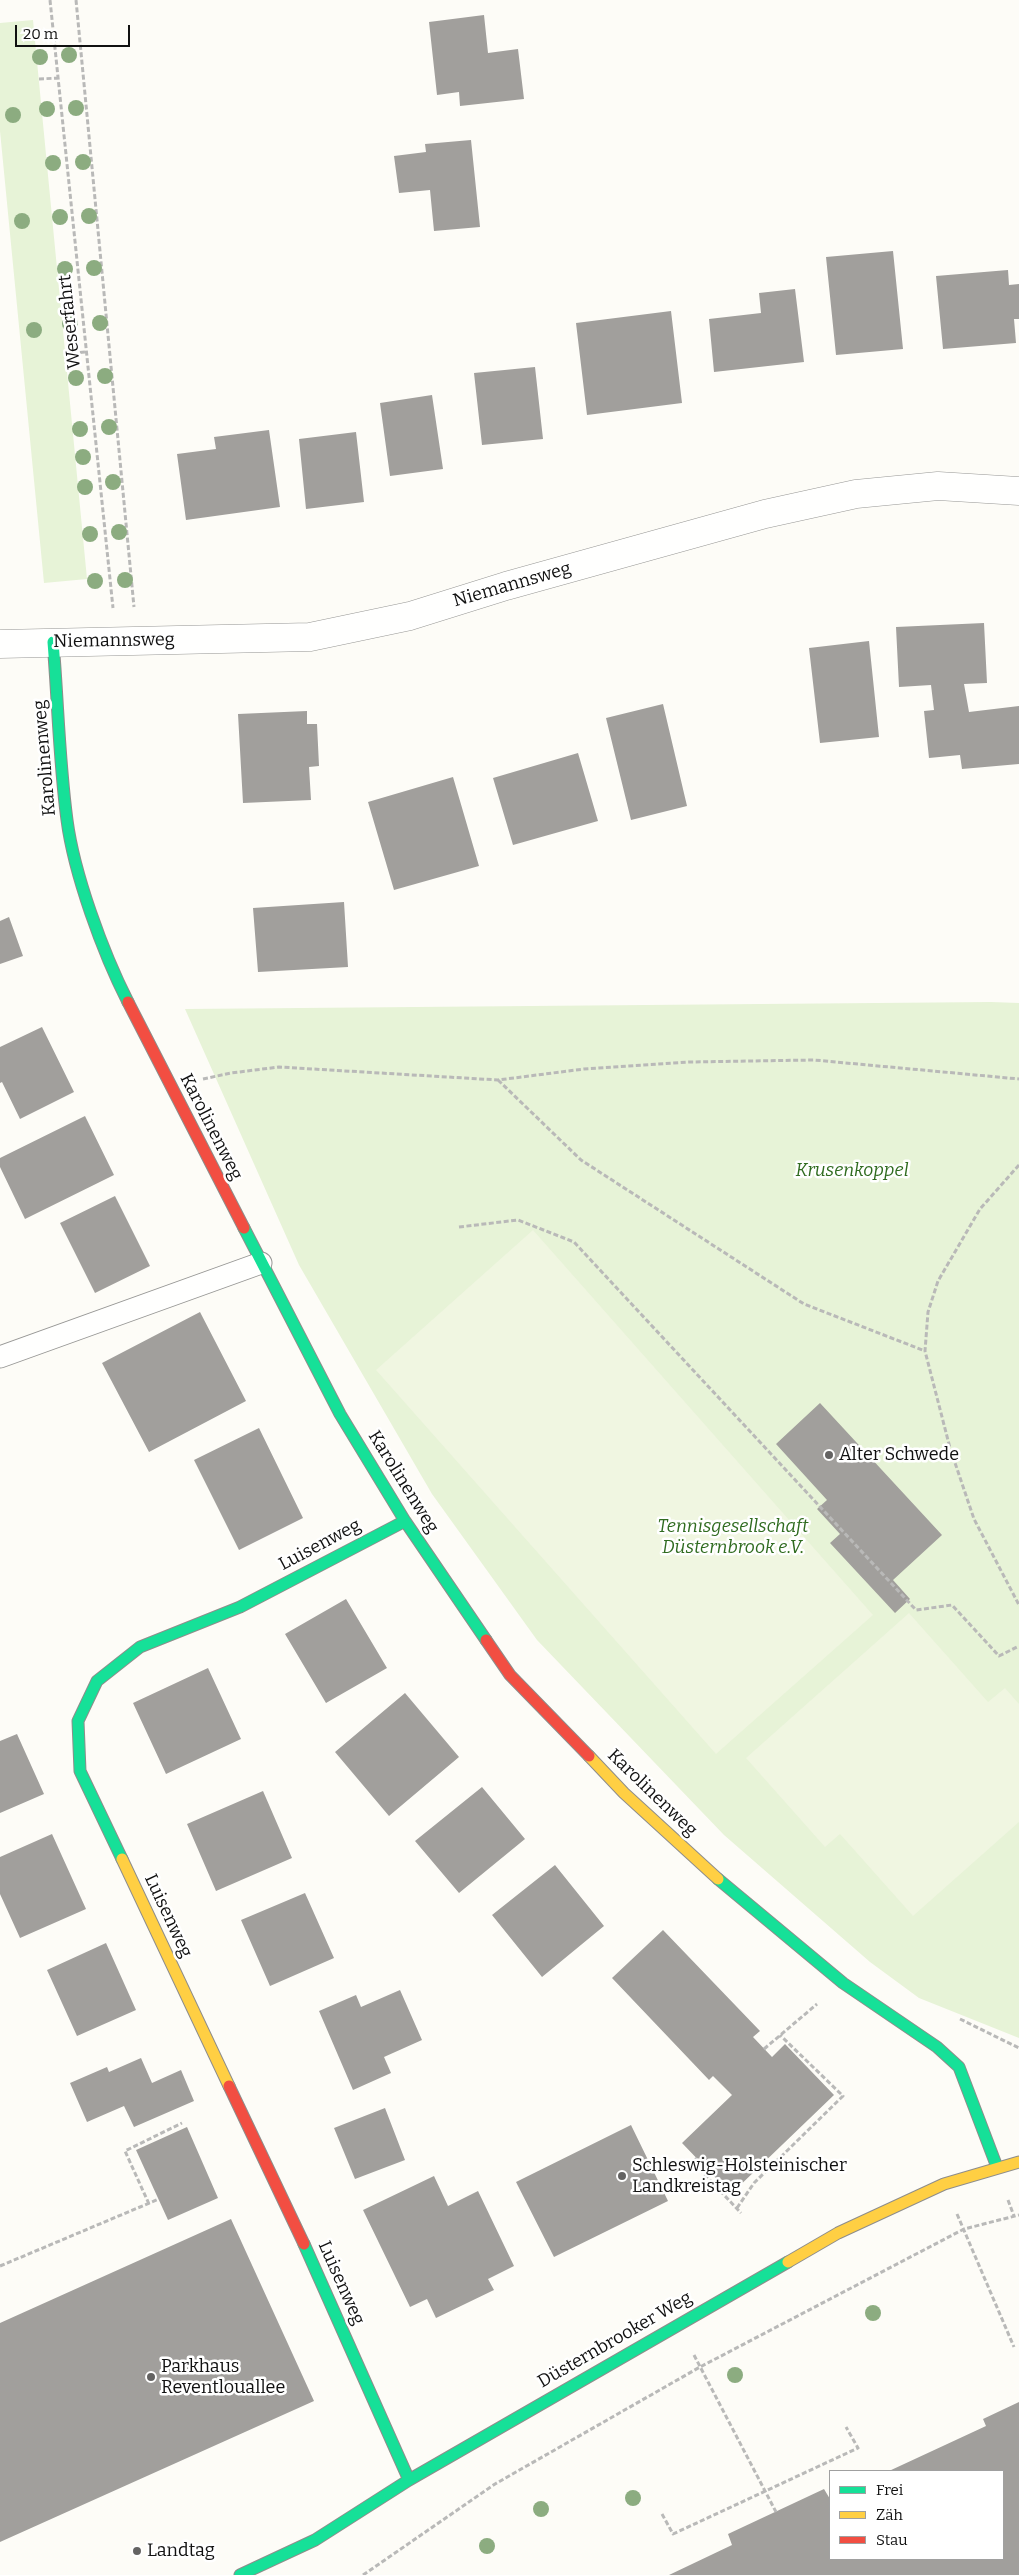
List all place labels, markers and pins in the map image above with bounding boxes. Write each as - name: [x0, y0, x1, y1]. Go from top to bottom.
- place label: Alter Schwede: [839, 1444, 959, 1466]
- marker: Alter Schwede: [823, 1449, 835, 1461]
- place label: Schleswig-Holsteinischer Landkreistag: [632, 2155, 847, 2198]
- marker: Schleswig-Holsteinischer Landkreistag: [616, 2170, 628, 2182]
- place label: Parkhaus Reventlouallee: [161, 2356, 285, 2398]
- marker: Parkhaus Reventlouallee: [145, 2371, 157, 2383]
- place label: Landtag: [147, 2540, 215, 2562]
- marker: Landtag: [131, 2545, 143, 2557]

